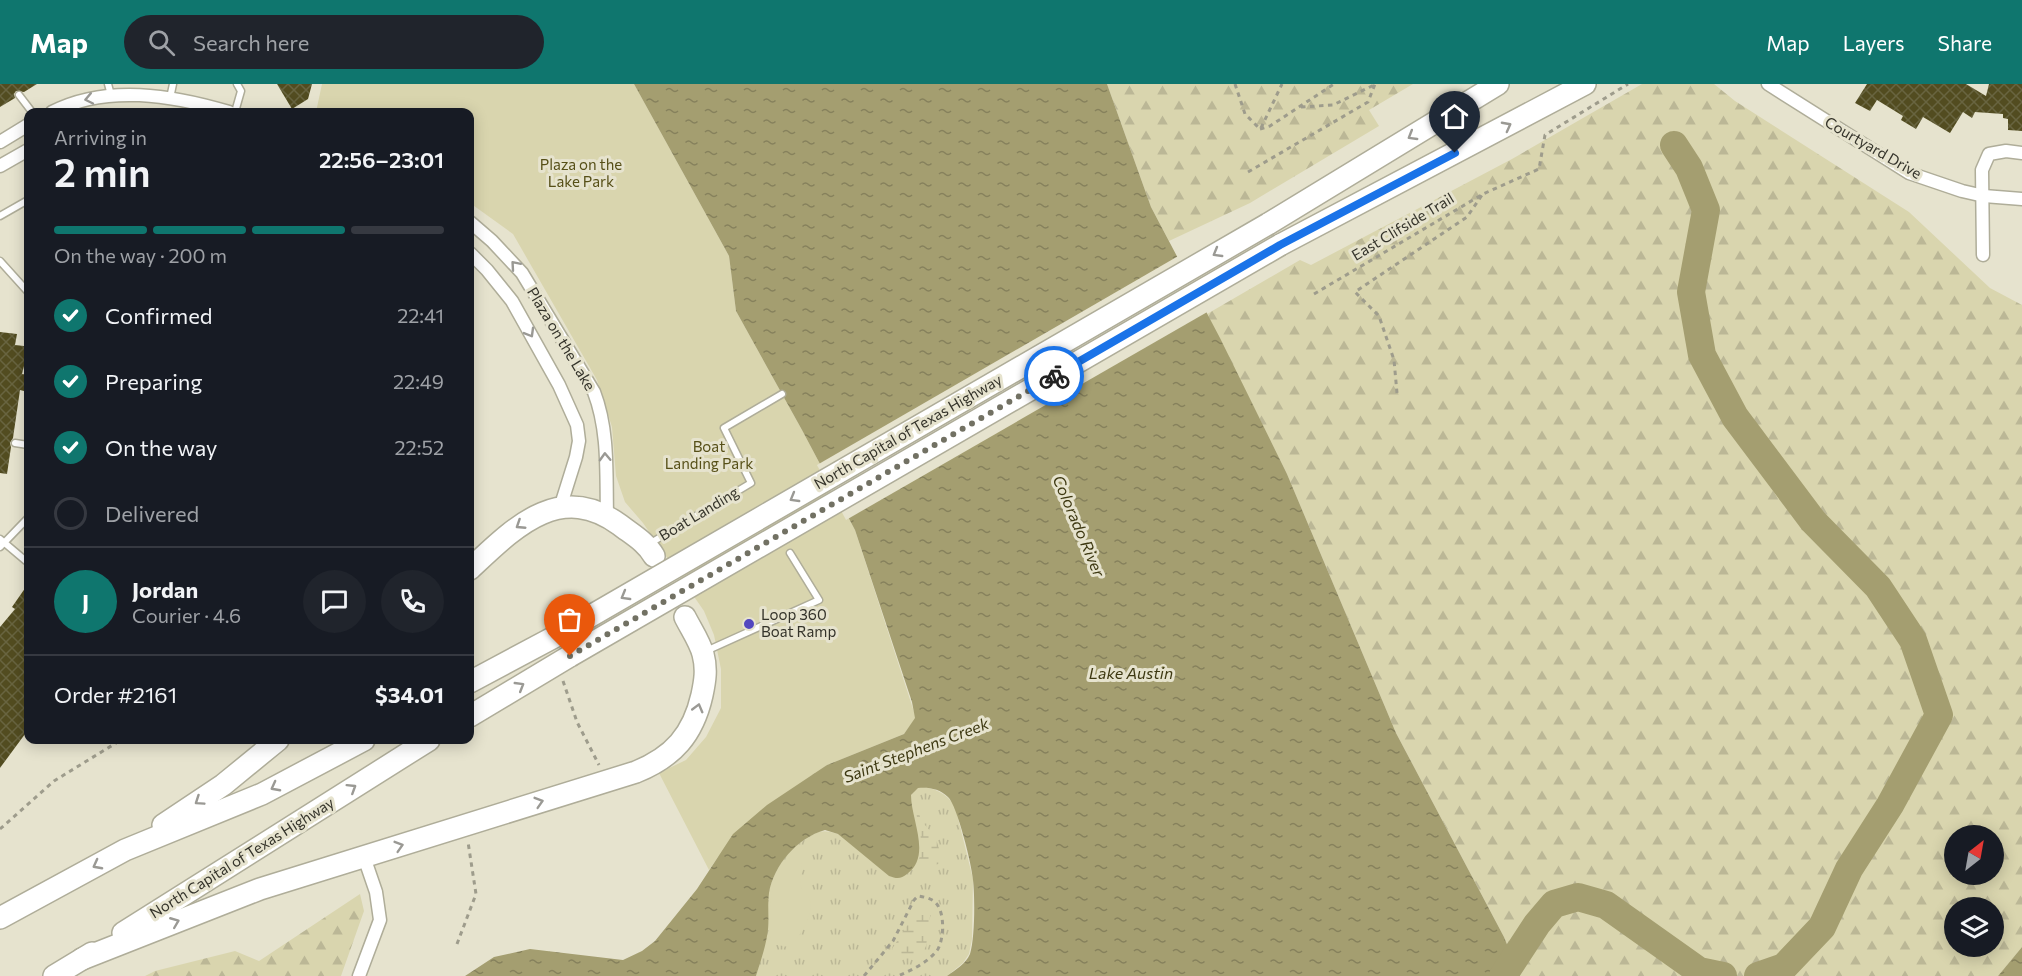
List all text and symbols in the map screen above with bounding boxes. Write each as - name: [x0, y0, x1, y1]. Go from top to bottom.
- search box: [124, 15, 544, 69]
- text: Map: [30, 25, 88, 59]
- icon: search: [145, 26, 178, 59]
- text: Search here: [193, 29, 309, 56]
- text: Map: [1766, 30, 1810, 55]
- text: Layers: [1843, 30, 1905, 55]
- text: Share: [1938, 30, 1992, 55]
- one-way arrow: [84, 91, 94, 104]
- pin: [1429, 91, 1480, 153]
- icon: home: [1438, 100, 1471, 133]
- street label: Courtyard Drive: [1822, 112, 1925, 182]
- one-way arrow: [1500, 122, 1511, 133]
- text: Arriving in: [54, 125, 147, 149]
- one-way arrow: [1408, 129, 1418, 140]
- text: 22:56–23:01: [319, 146, 444, 173]
- text: 2 min: [54, 147, 151, 195]
- park label: Plaza on the Lake Park: [540, 155, 622, 190]
- street label: East Clifside Trail: [1348, 189, 1457, 264]
- text: On the way · 200 m: [54, 243, 227, 267]
- one-way arrow: [1213, 246, 1224, 257]
- one-way arrow: [511, 261, 522, 272]
- street label: Plaza on the Lake: [524, 284, 600, 393]
- icon: check: [54, 299, 87, 332]
- text: Confirmed: [105, 302, 212, 329]
- text: 22:41: [397, 303, 444, 327]
- one-way arrow: [522, 327, 534, 337]
- courier: [1024, 346, 1084, 406]
- icon: bike: [1038, 360, 1071, 393]
- icon: check: [54, 365, 87, 398]
- text: Preparing: [105, 368, 202, 395]
- text: 22:49: [393, 369, 444, 393]
- street label: North Capital of Texas Highway: [810, 370, 1005, 492]
- icon: check: [54, 431, 87, 464]
- text: On the way: [105, 434, 217, 461]
- text: 22:52: [395, 435, 444, 459]
- park label: Boat Landing Park: [665, 437, 753, 472]
- one-way arrow: [599, 452, 611, 461]
- water label: Colorado River: [1050, 472, 1110, 580]
- street label: Boat Landing: [655, 482, 742, 544]
- one-way arrow: [790, 491, 800, 502]
- text: Delivered: [105, 500, 199, 527]
- one-way arrow: [516, 518, 526, 530]
- button: chat: [303, 570, 366, 633]
- button: phone: [381, 570, 444, 633]
- text: Jordan: [132, 576, 198, 603]
- text: J: [82, 588, 89, 615]
- one-way arrow: [621, 588, 631, 600]
- pin: [544, 594, 595, 656]
- text: Courier · 4.6: [132, 603, 241, 627]
- icon: bag: [553, 603, 586, 636]
- place label: Loop 360 Boat Ramp: [761, 605, 836, 640]
- marker: Loop 360 Boat Ramp: [742, 617, 756, 631]
- water label: Lake Austin: [1089, 663, 1173, 682]
- text: Order #2161: [54, 681, 177, 708]
- text: $34.01: [375, 681, 444, 708]
- one-way arrow: [514, 681, 524, 693]
- one-way arrow: [691, 703, 704, 713]
- water label: Saint Stephens Creek: [841, 713, 991, 786]
- one-way arrow: [271, 780, 282, 791]
- one-way arrow: [346, 783, 356, 795]
- street label: North Capital of Texas Highway: [146, 793, 337, 921]
- one-way arrow: [194, 794, 205, 805]
- one-way arrow: [533, 797, 544, 810]
- north arrow: [1944, 825, 2004, 885]
- map controls: [1944, 825, 2004, 957]
- one-way arrow: [394, 841, 404, 853]
- one-way arrow: [92, 858, 103, 869]
- button: layers: [1944, 897, 2004, 957]
- one-way arrow: [170, 917, 180, 930]

